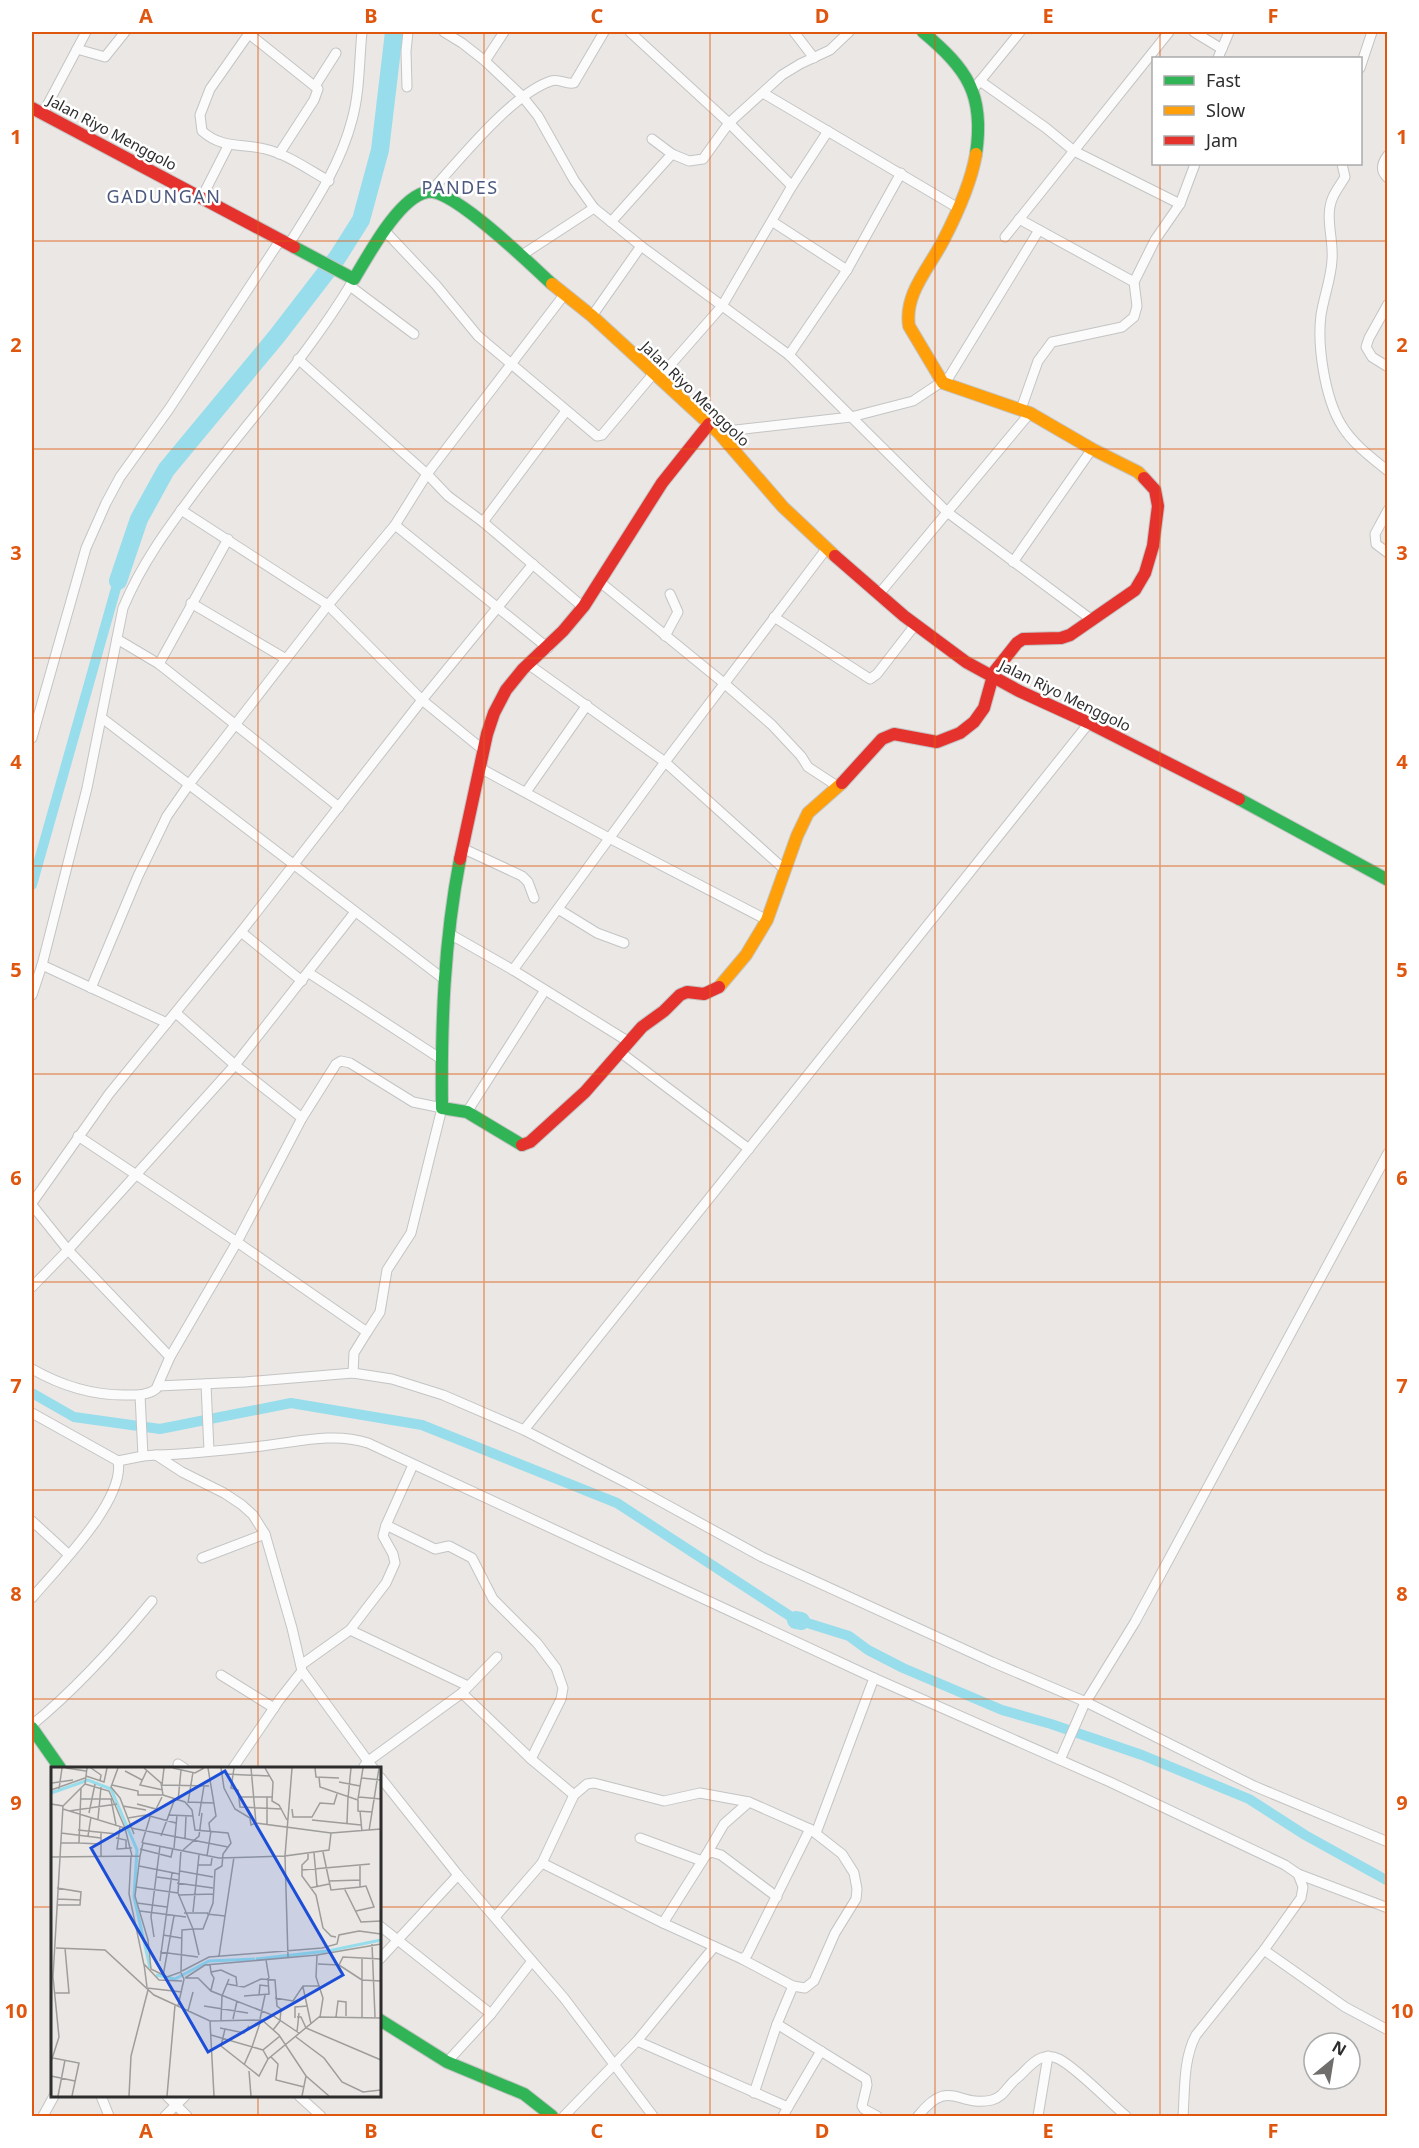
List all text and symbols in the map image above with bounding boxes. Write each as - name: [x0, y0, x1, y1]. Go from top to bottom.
- text: A: [139, 2, 153, 29]
- text: B: [364, 2, 378, 29]
- text: C: [591, 2, 604, 29]
- text: D: [815, 2, 829, 29]
- text: E: [1042, 2, 1054, 29]
- text: F: [1268, 2, 1278, 29]
- legend: [1152, 57, 1362, 165]
- text: Fast: [1206, 68, 1241, 92]
- street label: Jalan Riyo Menggolo: [43, 89, 181, 175]
- text: Slow: [1206, 98, 1245, 122]
- text: 1: [10, 123, 22, 150]
- text: 1: [1396, 123, 1408, 150]
- text: Jam: [1204, 128, 1238, 152]
- district label: PANDES: [421, 175, 499, 199]
- district label: GADUNGAN: [107, 184, 221, 208]
- text: 2: [10, 331, 22, 358]
- text: 2: [1396, 331, 1408, 358]
- street label: Jalan Riyo Menggolo: [636, 335, 754, 450]
- text: 3: [10, 539, 22, 566]
- text: 3: [1396, 539, 1408, 566]
- street label: Jalan Riyo Menggolo: [995, 654, 1134, 736]
- text: 4: [10, 748, 22, 775]
- text: 4: [1396, 748, 1408, 775]
- text: 5: [10, 956, 22, 983]
- text: 5: [1396, 956, 1408, 983]
- text: 6: [10, 1164, 22, 1191]
- text: 6: [1396, 1164, 1408, 1191]
- text: 7: [10, 1372, 22, 1399]
- text: 7: [1396, 1372, 1408, 1399]
- text: 8: [10, 1580, 22, 1607]
- text: 8: [1396, 1580, 1408, 1607]
- inset map: [51, 1767, 381, 2097]
- text: 9: [10, 1789, 22, 1816]
- text: 9: [1396, 1789, 1408, 1816]
- text: 10: [5, 1997, 27, 2024]
- text: 10: [1391, 1997, 1413, 2024]
- north arrow: [1302, 2031, 1362, 2091]
- text: N: [1328, 2035, 1351, 2061]
- text: A: [139, 2117, 153, 2144]
- text: B: [364, 2117, 378, 2144]
- text: C: [591, 2117, 604, 2144]
- text: D: [815, 2117, 829, 2144]
- text: E: [1042, 2117, 1054, 2144]
- text: F: [1268, 2117, 1278, 2144]

